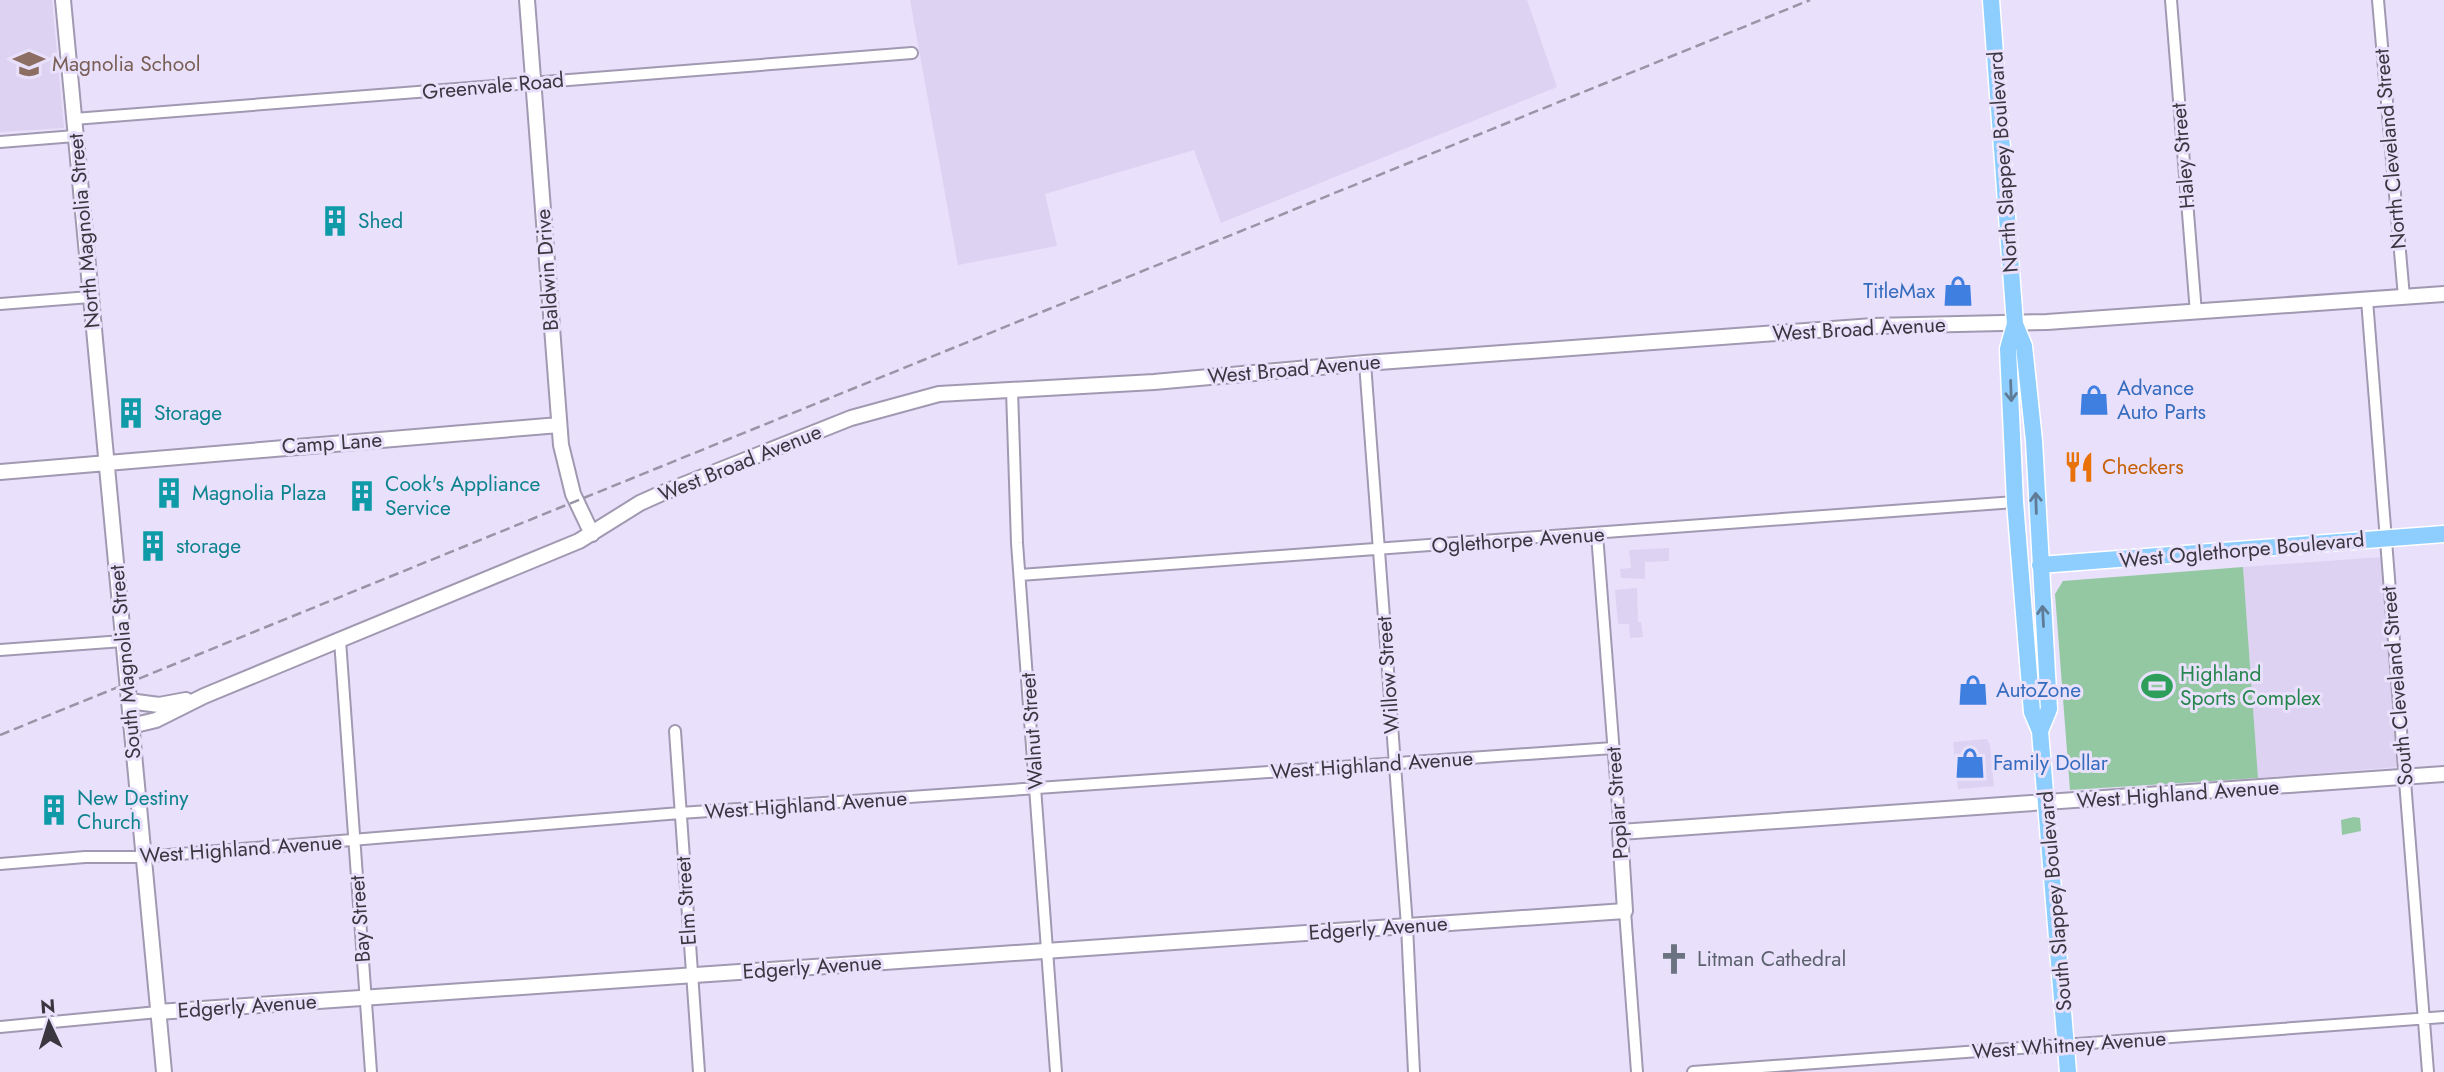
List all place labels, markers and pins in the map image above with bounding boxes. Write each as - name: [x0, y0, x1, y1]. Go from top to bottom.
- school or university icon: Magnolia School: [12, 47, 46, 81]
- place label: Magnolia School: [52, 49, 201, 79]
- building icon: Shed: [318, 204, 352, 238]
- place label: Shed: [358, 206, 403, 236]
- shop icon: TitleMax: [1941, 274, 1975, 308]
- place label: TitleMax: [1863, 276, 1935, 306]
- place label: Advance Auto Parts: [2117, 373, 2206, 427]
- shop icon: Advance Auto Parts: [2077, 383, 2111, 417]
- building icon: Storage: [114, 396, 148, 430]
- place label: Storage: [154, 398, 222, 428]
- restaurant icon: Checkers: [2062, 450, 2096, 484]
- place label: Checkers: [2102, 452, 2184, 482]
- place label: Cook's Appliance Service: [385, 469, 540, 523]
- building icon: Magnolia Plaza: [152, 476, 186, 510]
- place label: Magnolia Plaza: [192, 478, 326, 508]
- building icon: Cook's Appliance Service: [345, 479, 379, 513]
- building icon: storage: [136, 529, 170, 563]
- place label: storage: [176, 531, 241, 561]
- place label: Highland Sports Complex: [2180, 659, 2320, 713]
- sports icon: Highland Sports Complex: [2140, 669, 2174, 703]
- shop icon: AutoZone: [1956, 673, 1990, 707]
- place label: AutoZone: [1996, 675, 2081, 705]
- shop icon: Family Dollar: [1953, 746, 1987, 780]
- place label: Family Dollar: [1993, 748, 2109, 778]
- place label: New Destiny Church: [77, 783, 189, 837]
- building icon: New Destiny Church: [37, 793, 71, 827]
- church icon: Litman Cathedral: [1657, 942, 1691, 976]
- place label: Litman Cathedral: [1697, 944, 1846, 974]

